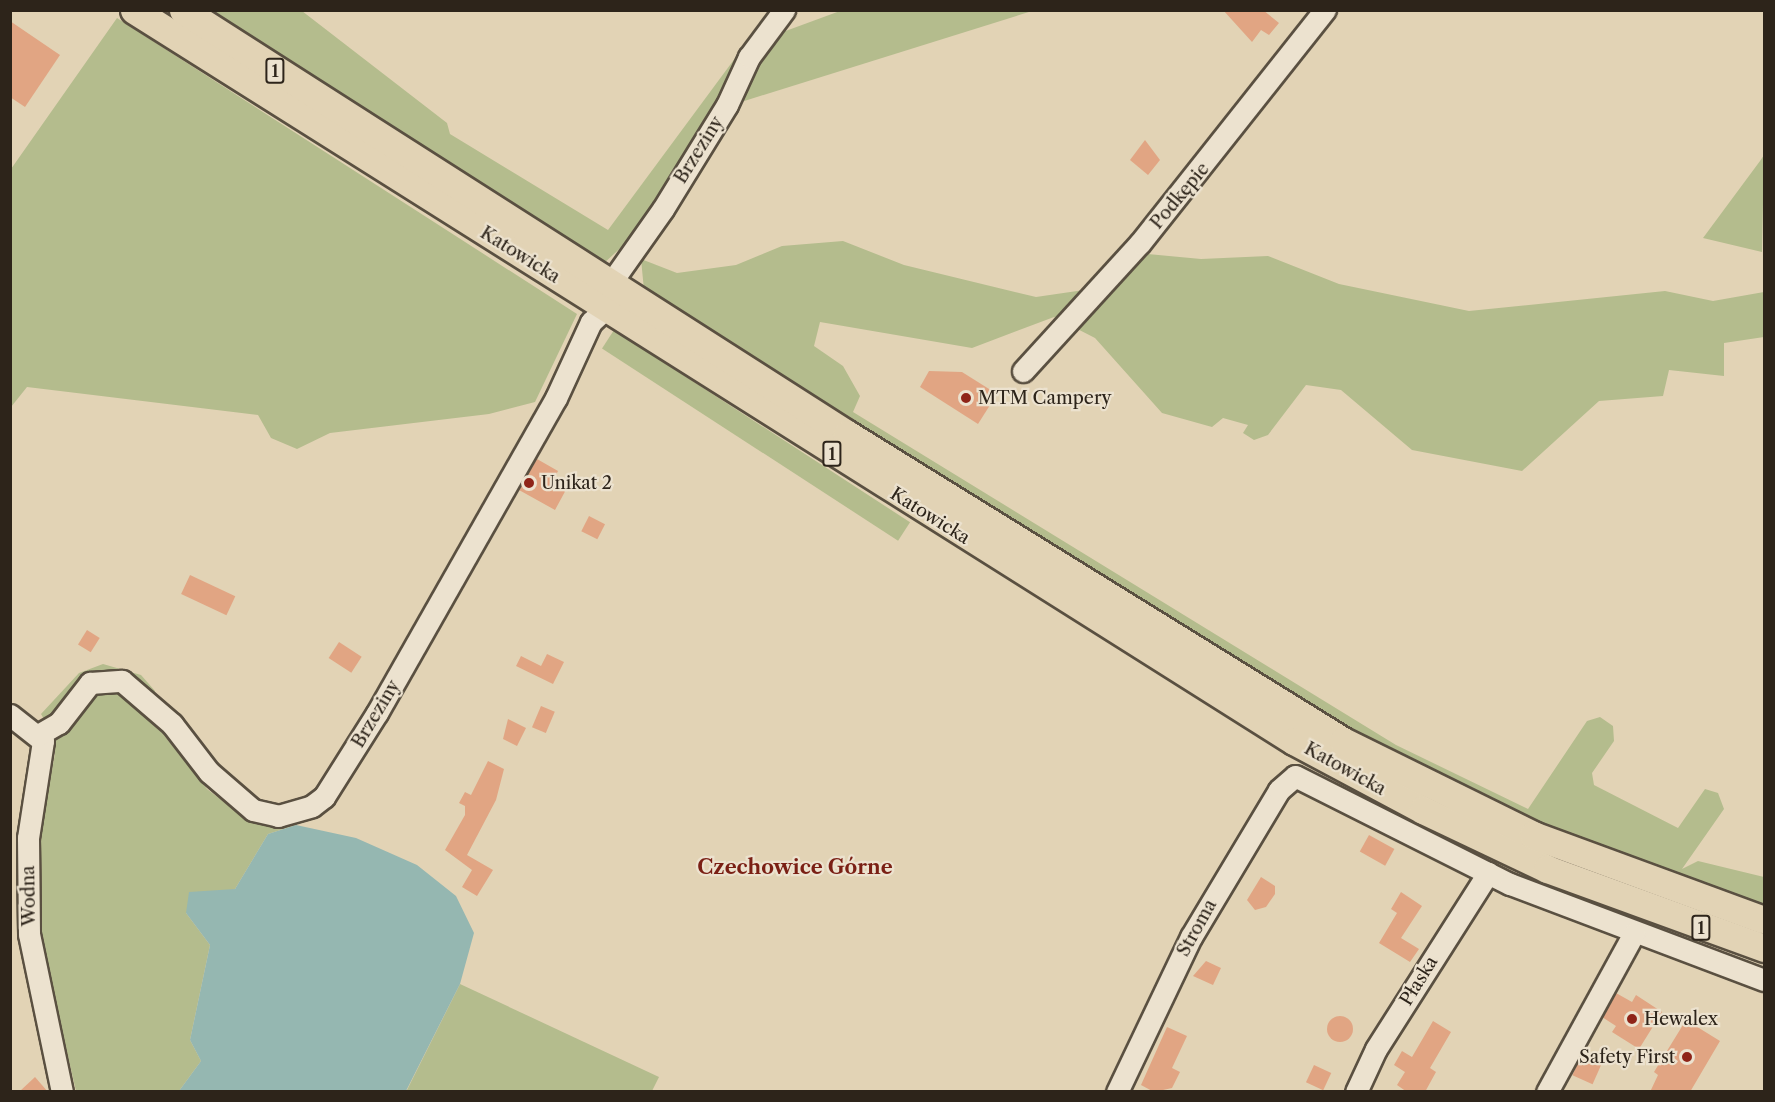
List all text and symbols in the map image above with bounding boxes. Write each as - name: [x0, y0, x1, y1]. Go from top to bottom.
- road number: 1: [264, 58, 286, 84]
- street label: Brzeziny: [670, 112, 728, 188]
- street label: Podkępie: [1146, 158, 1214, 234]
- street label: Katowicka: [476, 222, 564, 288]
- place label: MTM Campery: [978, 387, 1112, 409]
- marker: MTM Campery: [959, 391, 973, 405]
- road number: 1: [822, 441, 842, 467]
- place label: Unikat 2: [541, 472, 612, 494]
- marker: Unikat 2: [522, 476, 536, 490]
- street label: Katowicka: [886, 483, 974, 549]
- street label: Brzeziny: [347, 676, 405, 752]
- street label: Katowicka: [1301, 738, 1389, 800]
- district label: Czechowice Górne: [697, 855, 893, 879]
- street label: Wodna: [18, 865, 40, 927]
- street label: Stroma: [1173, 896, 1221, 960]
- road number: 1: [1690, 915, 1712, 941]
- street label: Płaska: [1395, 952, 1443, 1010]
- place label: Hewalex: [1644, 1008, 1718, 1030]
- marker: Hewalex: [1625, 1012, 1639, 1026]
- place label: Safety First: [1579, 1046, 1675, 1068]
- marker: Safety First: [1680, 1050, 1694, 1064]

